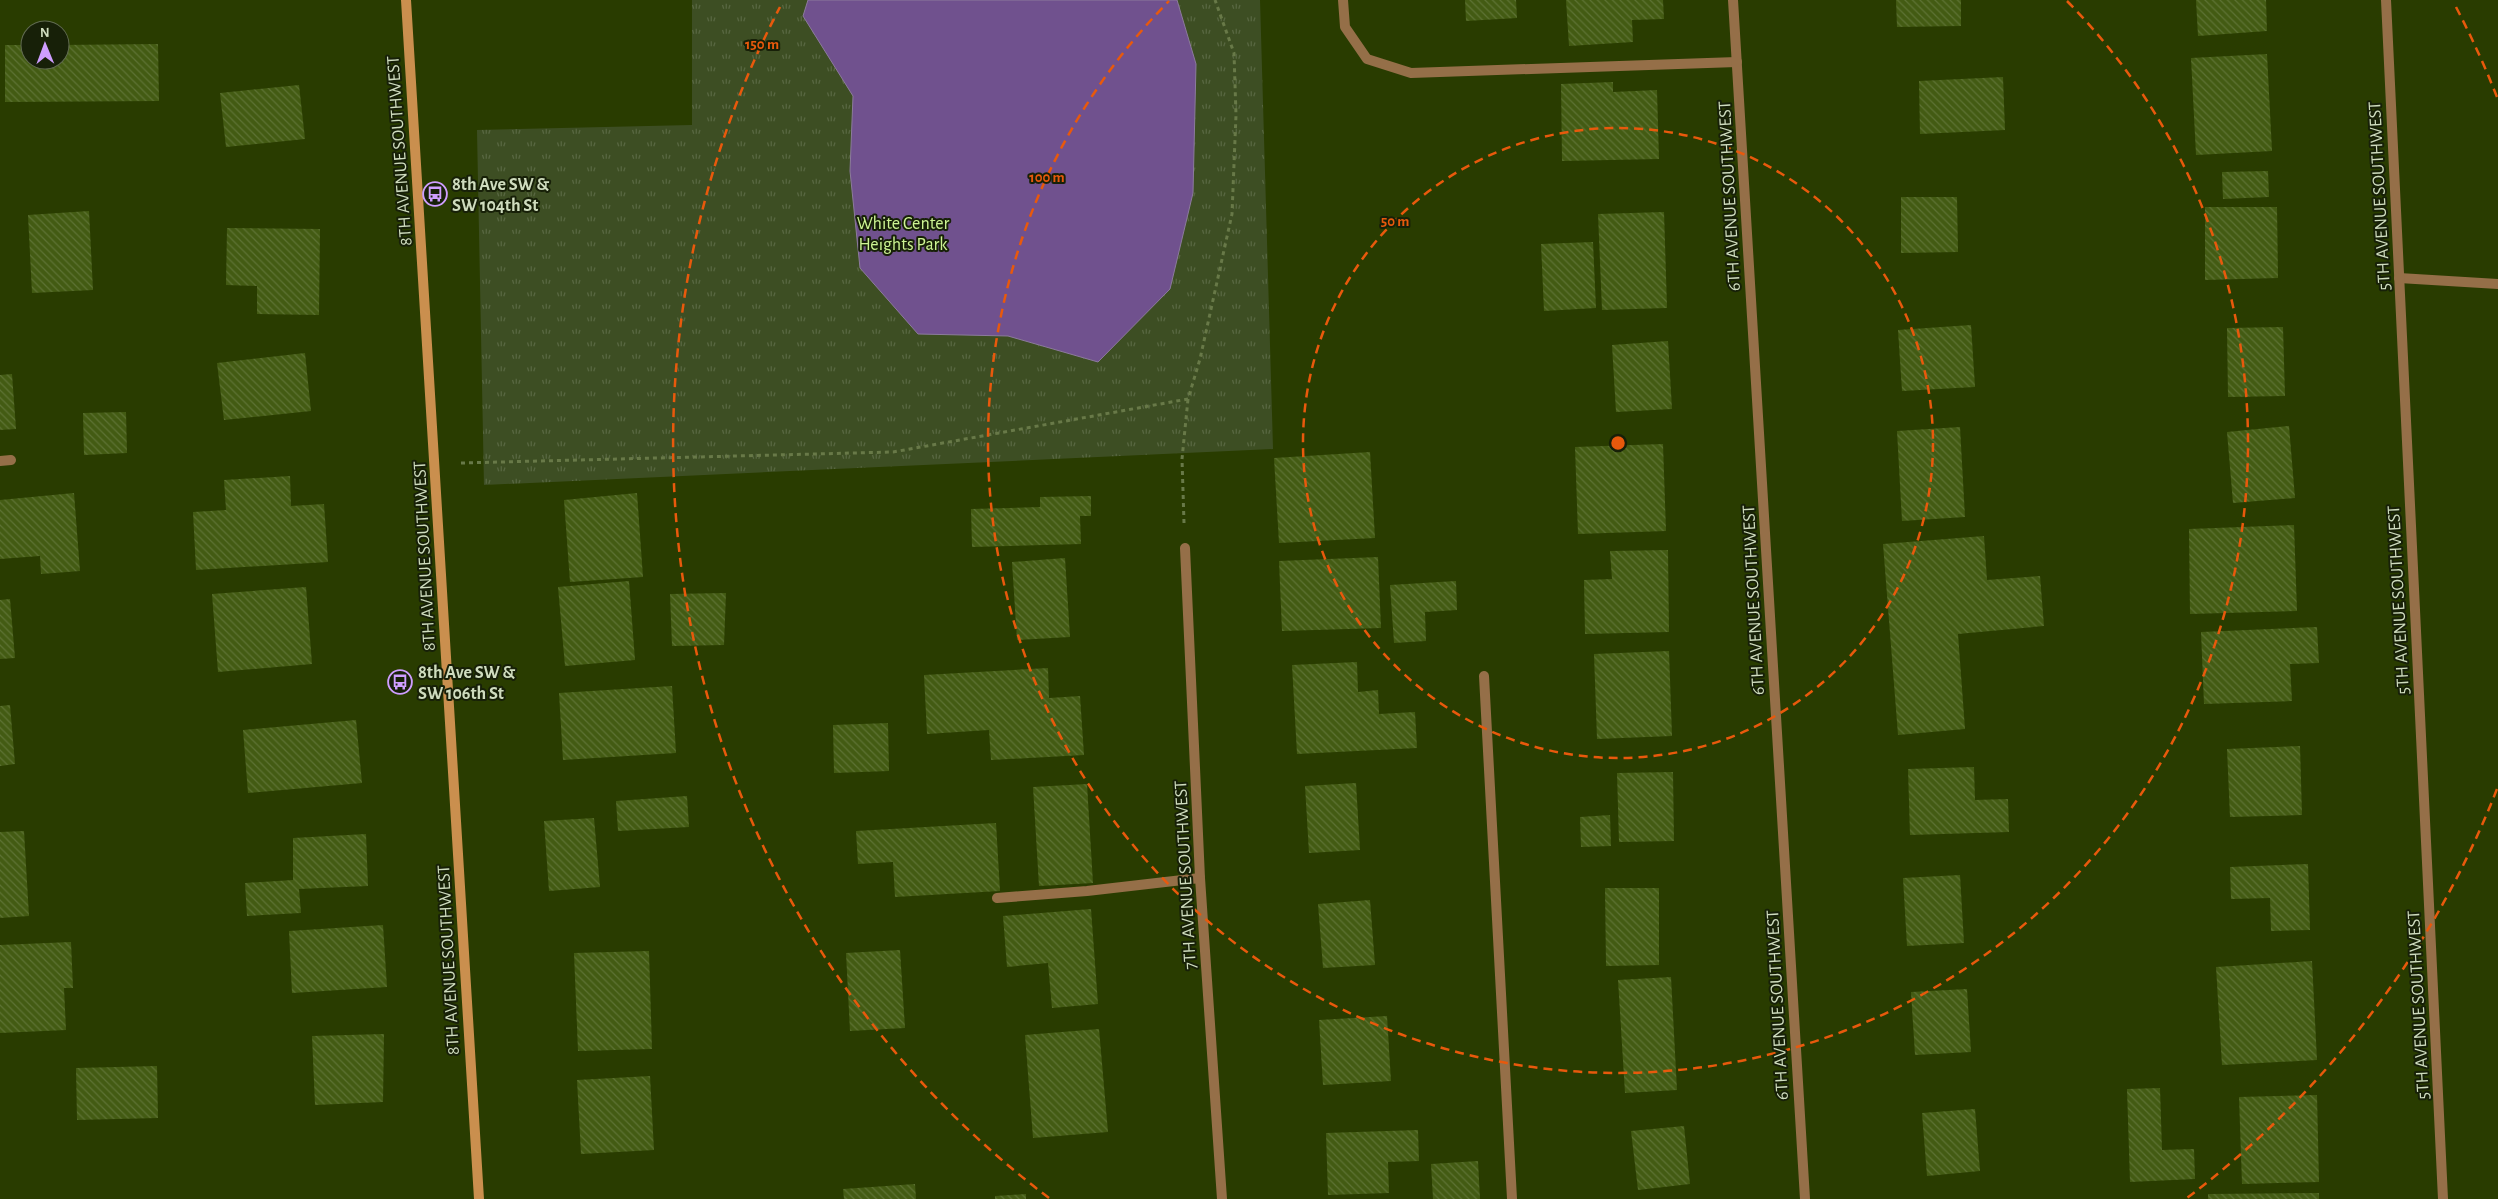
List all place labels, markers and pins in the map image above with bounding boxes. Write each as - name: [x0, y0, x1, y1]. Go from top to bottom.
- place label: 8th Ave SW & SW 104th St: [452, 176, 550, 215]
- bus stop icon: 8th Ave SW & SW 104th St: [422, 181, 448, 207]
- centre of rings: [1609, 434, 1627, 452]
- place label: 8th Ave SW & SW 106th St: [418, 664, 516, 703]
- bus stop icon: 8th Ave SW & SW 106th St: [387, 669, 413, 695]

